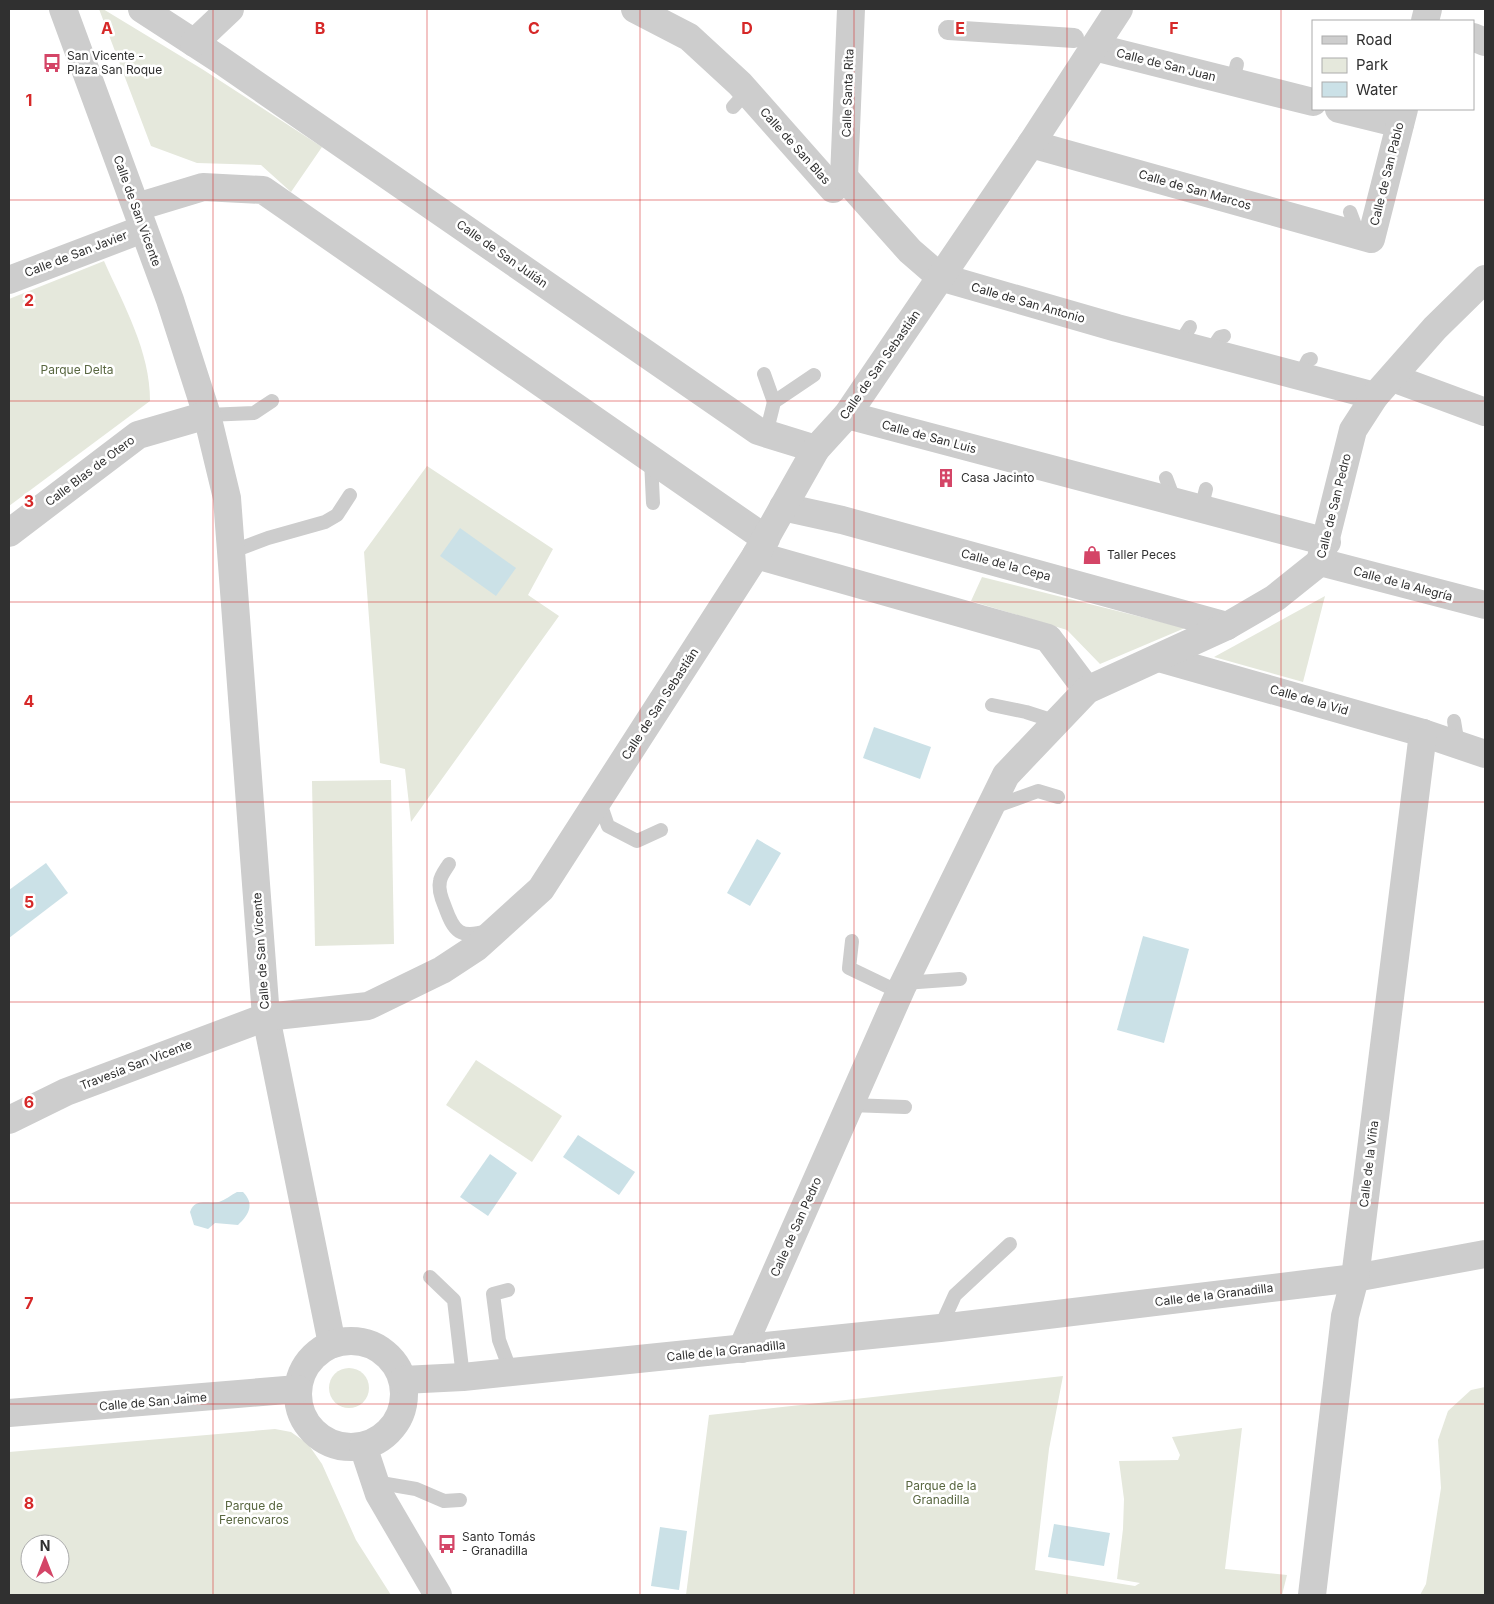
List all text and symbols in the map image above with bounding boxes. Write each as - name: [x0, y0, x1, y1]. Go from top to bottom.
- text: A: [101, 18, 113, 38]
- text: B: [315, 18, 325, 38]
- text: C: [528, 18, 540, 38]
- text: D: [741, 18, 753, 38]
- text: E: [955, 18, 965, 38]
- text: F: [1169, 18, 1179, 38]
- legend: [1312, 20, 1474, 110]
- text: Road: [1356, 30, 1392, 49]
- street label: Calle de San Juan: [1115, 45, 1217, 84]
- place label: San Vicente - Plaza San Roque: [67, 48, 162, 77]
- street label: Calle Santa Rita: [838, 48, 857, 138]
- bus stop icon: San Vicente - Plaza San Roque: [41, 52, 63, 74]
- text: Park: [1356, 55, 1389, 74]
- text: Water: [1356, 80, 1398, 99]
- text: 1: [26, 90, 32, 110]
- street label: Calle de San Blas: [757, 104, 834, 187]
- street label: Calle de San Pablo: [1366, 121, 1407, 227]
- street label: Calle de San Vicente: [110, 153, 165, 268]
- street label: Calle de San Marcos: [1137, 166, 1253, 213]
- street label: Calle de San Julián: [454, 217, 551, 291]
- street label: Calle de San Javier: [22, 227, 130, 280]
- street label: Calle de San Antonio: [969, 279, 1087, 326]
- text: 2: [24, 290, 34, 310]
- street label: Calle de San Sebastián: [836, 307, 923, 422]
- park label: Parque Delta: [41, 362, 114, 377]
- street label: Calle de San Luis: [880, 417, 978, 456]
- street label: Calle Blas de Otero: [42, 432, 137, 509]
- street label: Calle de San Pedro: [1313, 452, 1354, 560]
- building icon: Casa Jacinto: [935, 467, 957, 489]
- place label: Casa Jacinto: [961, 470, 1034, 485]
- text: 3: [24, 491, 34, 511]
- shop icon: Taller Peces: [1081, 544, 1103, 566]
- street label: Calle de la Cepa: [960, 545, 1053, 584]
- place label: Taller Peces: [1107, 547, 1176, 562]
- street label: Calle de la Alegría: [1352, 563, 1454, 604]
- street label: Calle de San Sebastián: [618, 645, 701, 762]
- street label: Calle de la Vid: [1268, 681, 1350, 718]
- text: 4: [24, 691, 35, 711]
- text: 5: [24, 892, 34, 912]
- street label: Calle de San Vicente: [249, 892, 272, 1010]
- street label: Travesía San Vicente: [78, 1036, 194, 1093]
- text: 6: [24, 1092, 34, 1112]
- street label: Calle de la Viña: [1356, 1120, 1381, 1208]
- street label: Calle de San Pedro: [767, 1175, 824, 1279]
- street label: Calle de la Granadilla: [1154, 1280, 1274, 1309]
- text: 7: [24, 1293, 34, 1313]
- street label: Calle de la Granadilla: [666, 1337, 786, 1364]
- street label: Calle de San Jaime: [98, 1389, 208, 1414]
- park label: Parque de la Granadilla: [906, 1478, 976, 1507]
- text: 8: [24, 1493, 34, 1513]
- park label: Parque de Ferencvaros: [219, 1498, 289, 1527]
- place label: Santo Tomás - Granadilla: [462, 1529, 536, 1558]
- bus stop icon: Santo Tomás - Granadilla: [436, 1533, 458, 1555]
- north arrow: [20, 1534, 70, 1584]
- text: N: [40, 1537, 50, 1554]

